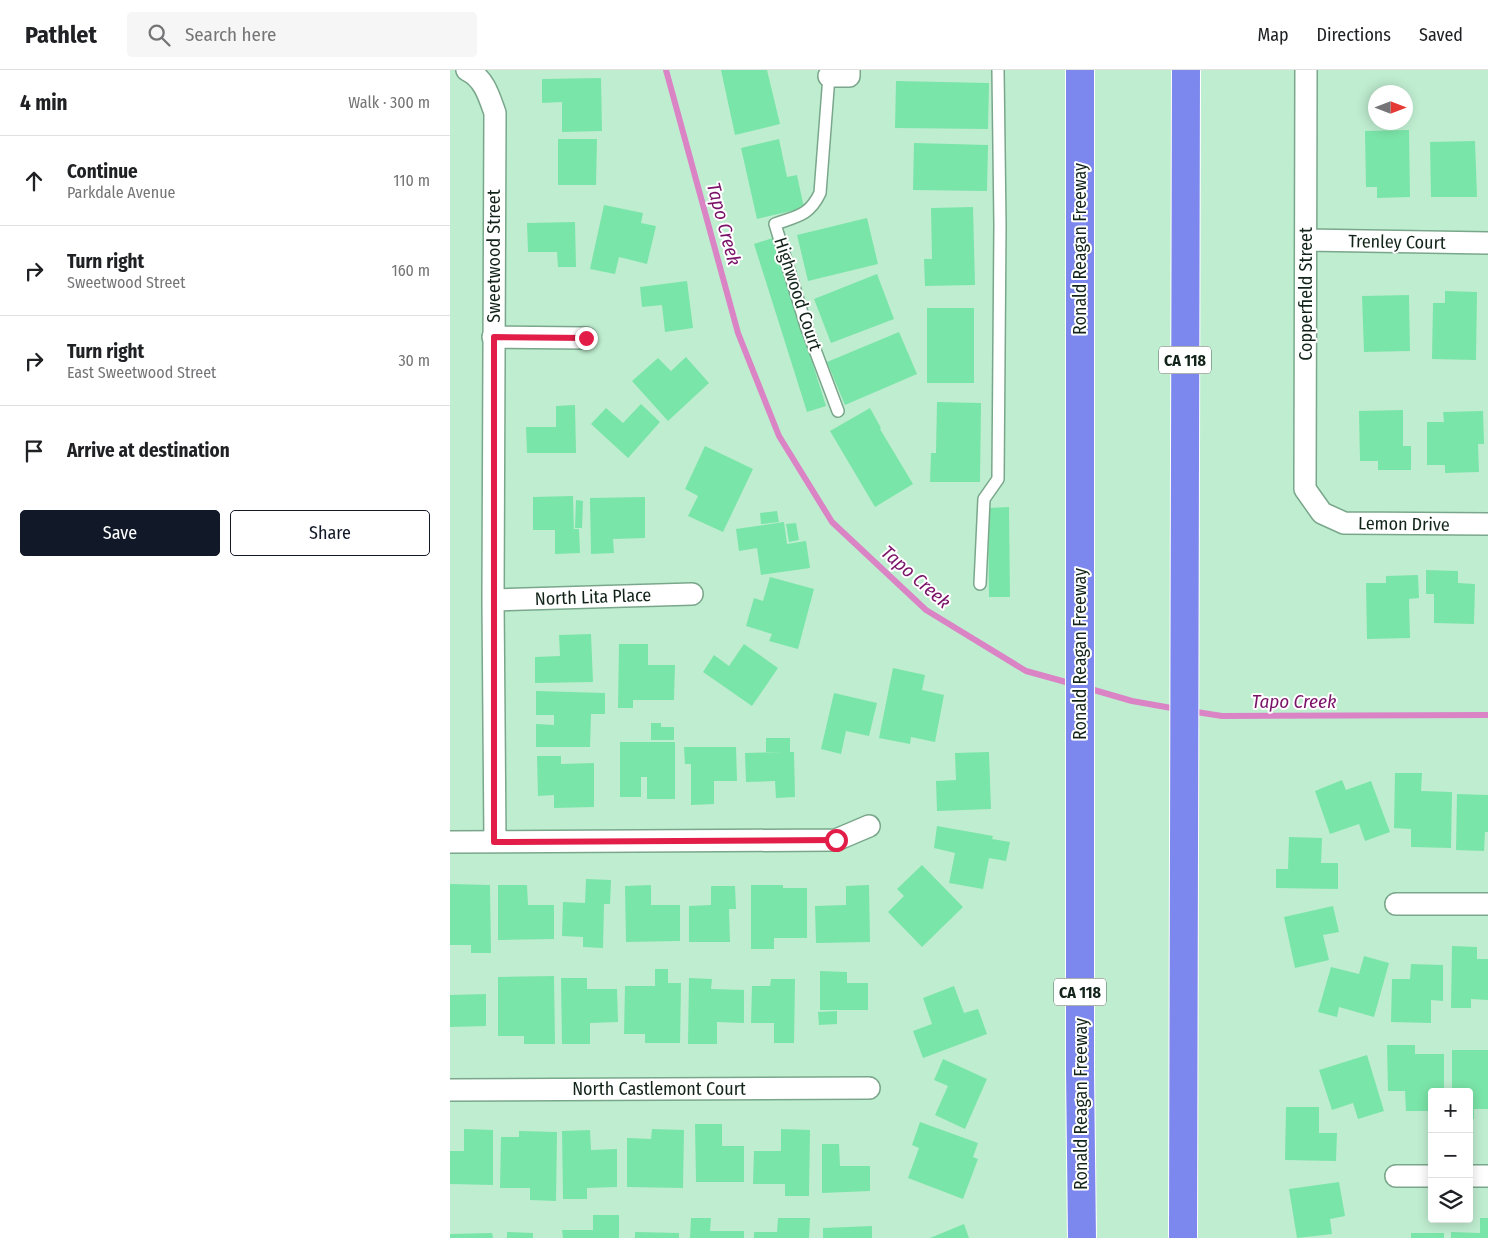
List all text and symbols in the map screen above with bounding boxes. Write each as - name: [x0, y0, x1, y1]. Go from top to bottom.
- search box: [127, 12, 477, 57]
- text: Pathlet: [25, 21, 97, 49]
- icon: search: [145, 21, 173, 49]
- text: Search here: [185, 23, 276, 46]
- text: Map: [1257, 24, 1289, 46]
- text: Directions: [1317, 24, 1391, 46]
- text: Saved: [1419, 24, 1463, 46]
- north arrow: [1368, 85, 1413, 130]
- text: 4 min: [20, 90, 68, 116]
- text: Walk · 300 m: [348, 93, 430, 112]
- text: Continue: [67, 160, 138, 183]
- street label: Ronald Reagan Freeway: [1069, 163, 1091, 335]
- icon: ahead: [20, 167, 48, 195]
- text: 110 m: [393, 171, 430, 190]
- water label: Tapo Creek: [702, 180, 746, 268]
- text: Parkdale Avenue: [67, 183, 175, 202]
- street label: Sweetwood Street: [483, 189, 505, 323]
- street label: Copperfield Street: [1295, 227, 1317, 361]
- street label: Trenley Court: [1348, 230, 1446, 254]
- street label: Highwood Court: [769, 235, 827, 354]
- text: Turn right: [67, 250, 144, 273]
- icon: right: [20, 257, 48, 285]
- text: 160 m: [391, 261, 430, 280]
- text: Sweetwood Street: [67, 273, 185, 292]
- route end: [575, 327, 598, 350]
- text: Turn right: [67, 340, 144, 363]
- road number: CA 118: [1159, 346, 1211, 374]
- icon: right: [20, 347, 48, 375]
- text: 30 m: [398, 351, 430, 370]
- text: East Sweetwood Street: [67, 363, 216, 382]
- icon: arrive: [20, 437, 48, 465]
- text: Arrive at destination: [67, 439, 230, 462]
- button: Save: [20, 510, 220, 556]
- button: Share: [230, 510, 430, 556]
- street label: Lemon Drive: [1358, 512, 1450, 536]
- water label: Tapo Creek: [877, 541, 955, 613]
- street label: Ronald Reagan Freeway: [1069, 568, 1091, 740]
- street label: North Lita Place: [534, 584, 652, 610]
- water label: Tapo Creek: [1252, 690, 1336, 713]
- route start: [825, 829, 848, 852]
- road number: CA 118: [1054, 979, 1106, 1006]
- street label: Ronald Reagan Freeway: [1070, 1018, 1092, 1190]
- street label: North Castlemont Court: [572, 1078, 746, 1100]
- map controls: [1428, 1088, 1473, 1223]
- button: +: [1428, 1088, 1473, 1133]
- button: −: [1428, 1133, 1473, 1178]
- button: layers: [1428, 1178, 1473, 1223]

